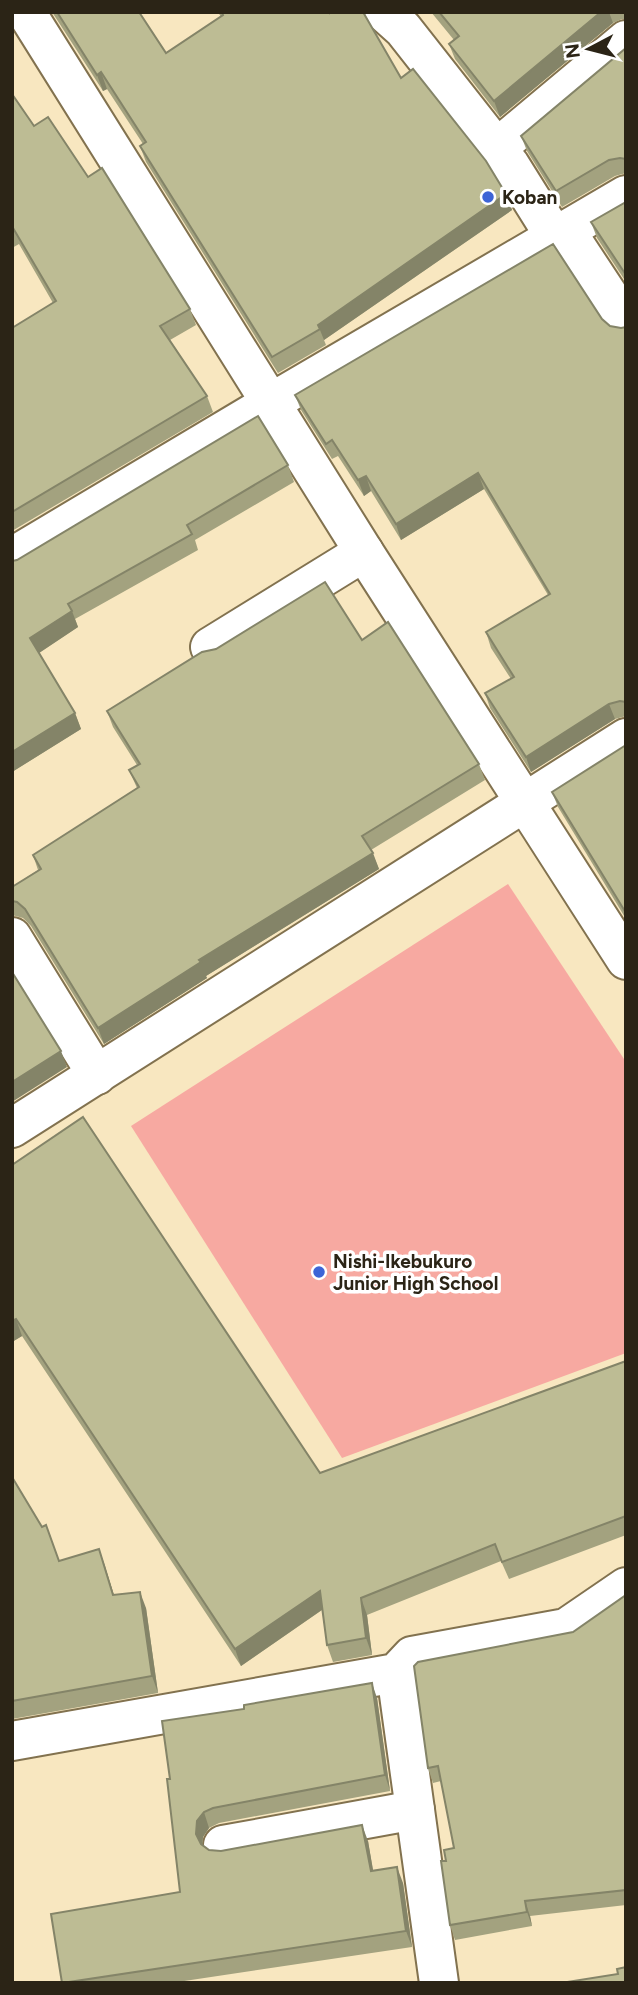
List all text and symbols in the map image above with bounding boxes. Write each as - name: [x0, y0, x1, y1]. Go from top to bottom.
- north arrow: [554, 14, 624, 84]
- text: N: [560, 42, 585, 60]
- place label: Koban: [502, 186, 557, 209]
- marker: Koban: [480, 189, 496, 205]
- place label: Nishi-Ikebukuro Junior High School: [333, 1250, 498, 1295]
- marker: Nishi-Ikebukuro Junior High School: [311, 1264, 327, 1280]

